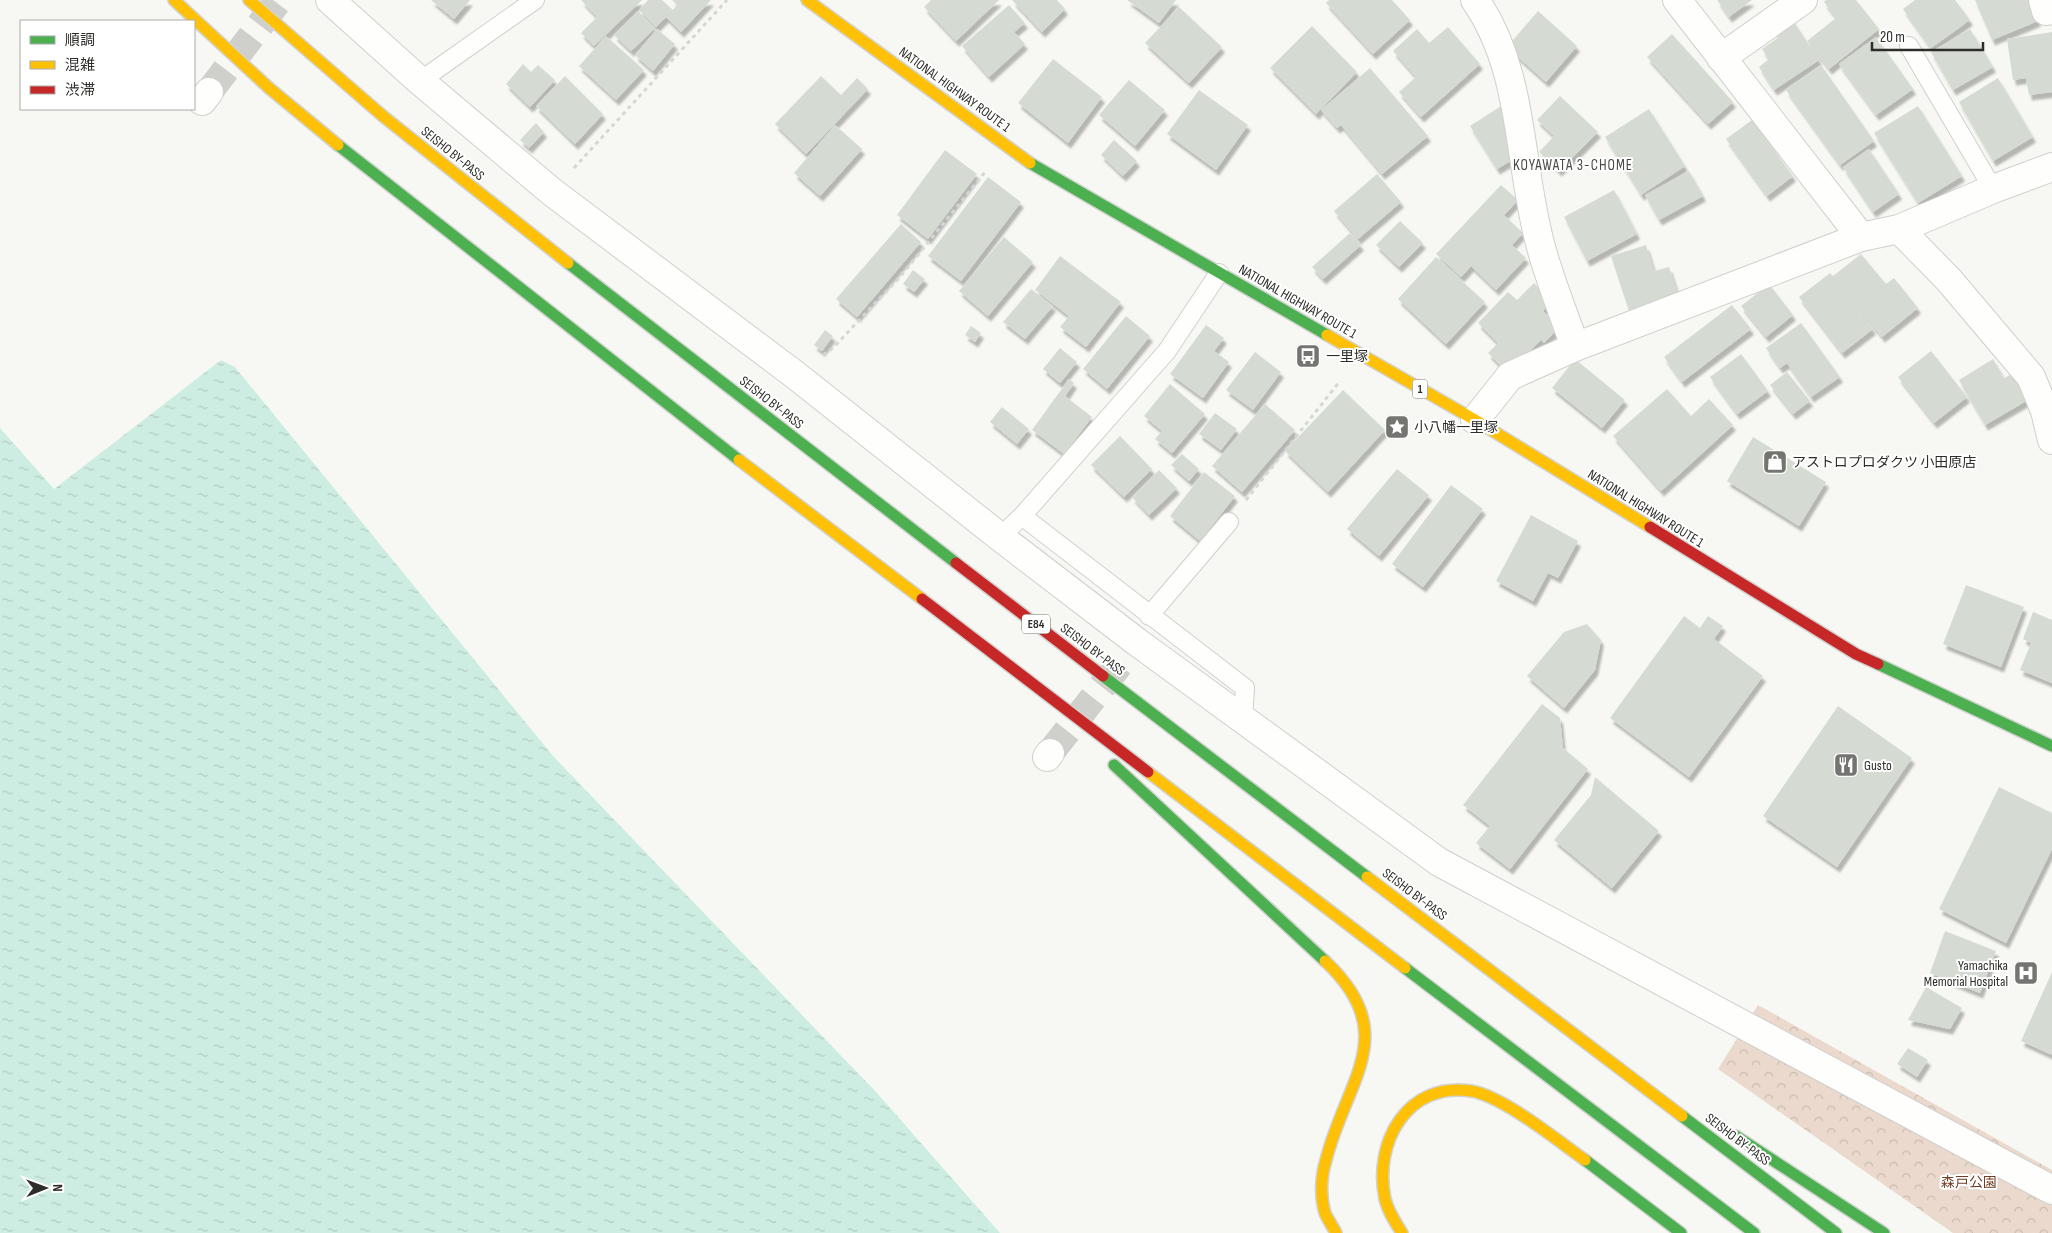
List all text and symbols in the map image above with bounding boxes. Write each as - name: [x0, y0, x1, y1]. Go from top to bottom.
- legend: [20, 20, 195, 110]
- scale bar: [1872, 20, 1983, 52]
- text: 20 m: [1880, 28, 1905, 47]
- text: 順調: [65, 31, 95, 50]
- street label: NATIONAL HIGHWAY ROUTE 1: [896, 43, 1014, 136]
- text: 混雑: [65, 56, 95, 75]
- text: 渋滞: [65, 81, 95, 100]
- street label: SEISHO BY-PASS: [418, 123, 488, 184]
- district label: KOYAWATA 3-CHOME: [1513, 156, 1633, 175]
- street label: NATIONAL HIGHWAY ROUTE 1: [1236, 261, 1360, 342]
- bus stop icon: 一里塚: [1295, 343, 1321, 369]
- place label: 一里塚: [1326, 348, 1368, 365]
- street label: SEISHO BY-PASS: [736, 372, 807, 433]
- road number: 1: [1412, 379, 1428, 398]
- place icon: 小八幡一里塚: [1384, 414, 1410, 440]
- place label: 小八幡一里塚: [1414, 419, 1498, 436]
- shop icon: アストロプロダクツ 小田原店: [1762, 449, 1788, 475]
- place label: アストロプロダクツ 小田原店: [1792, 454, 1976, 471]
- street label: NATIONAL HIGHWAY ROUTE 1: [1585, 466, 1707, 551]
- road number: E84: [1022, 614, 1050, 634]
- street label: SEISHO BY-PASS: [1057, 620, 1128, 679]
- restaurant icon: Gusto: [1833, 752, 1859, 778]
- place label: Gusto: [1864, 757, 1892, 774]
- street label: SEISHO BY-PASS: [1379, 865, 1450, 924]
- place label: Yamachika Memorial Hospital: [1924, 957, 2008, 990]
- hospital icon: Yamachika Memorial Hospital: [2013, 960, 2039, 986]
- street label: SEISHO BY-PASS: [1702, 1110, 1773, 1169]
- north arrow: [20, 1163, 70, 1213]
- park label: 森戸公園: [1941, 1174, 1997, 1191]
- text: N: [49, 1184, 66, 1192]

